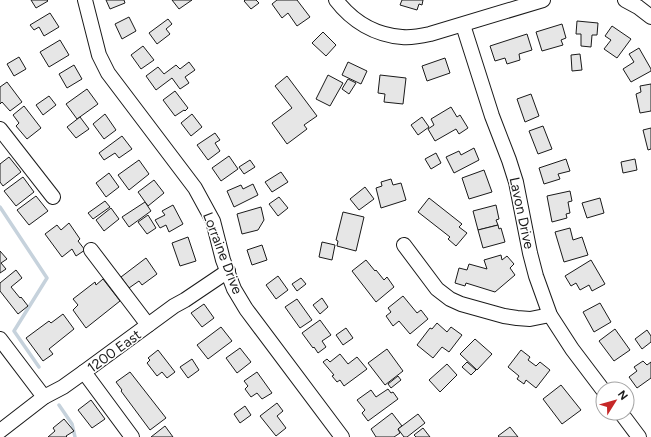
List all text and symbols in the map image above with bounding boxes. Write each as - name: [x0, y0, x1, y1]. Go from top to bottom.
- street label: Lavon Drive: [506, 176, 538, 251]
- street label: Lorraine Drive: [199, 210, 246, 297]
- street label: 1200 East: [84, 326, 144, 377]
- north arrow: [595, 381, 635, 421]
- text: N: [615, 388, 630, 403]

